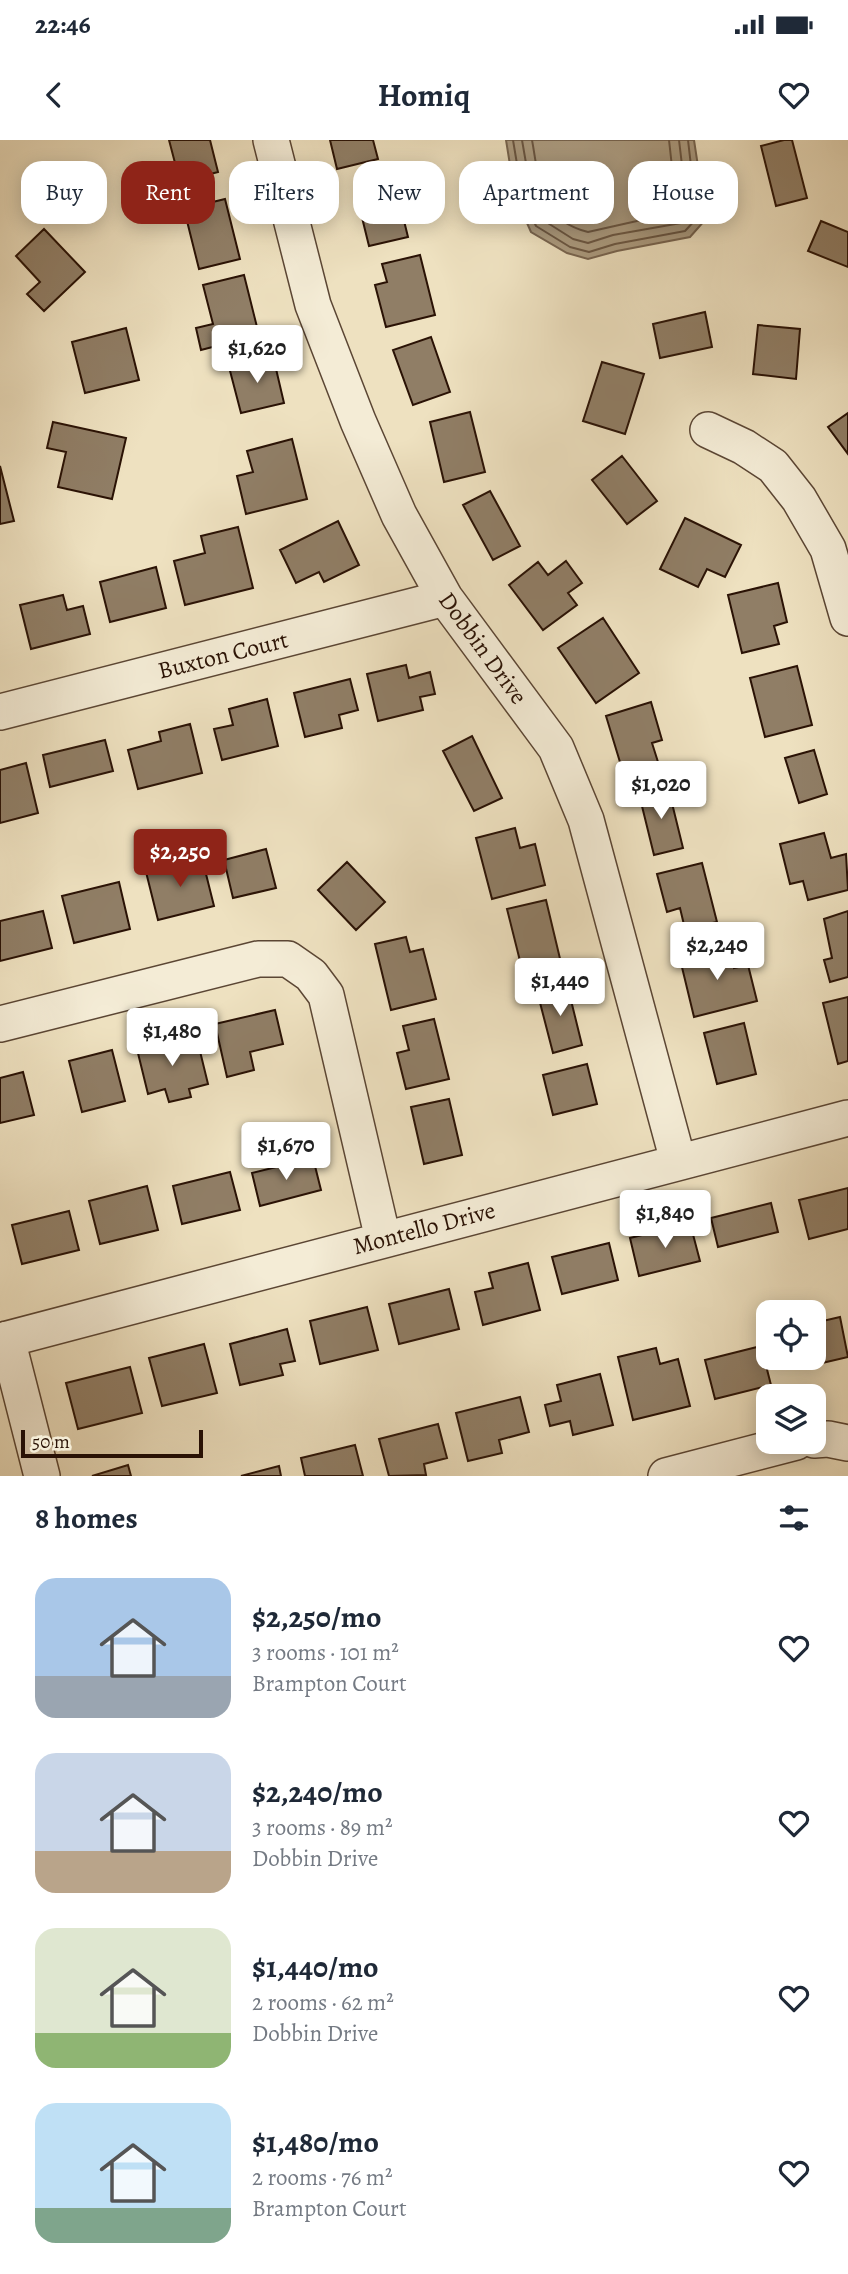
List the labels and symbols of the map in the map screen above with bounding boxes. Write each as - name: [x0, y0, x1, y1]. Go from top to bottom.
- pin: $1,620: [200, 326, 314, 385]
- street label: Dobbin Drive: [431, 585, 535, 711]
- street label: Buxton Court: [155, 623, 292, 687]
- pin: $1,020: [604, 762, 718, 821]
- pin: $2,250: [123, 830, 237, 889]
- pin: $2,240: [660, 922, 774, 982]
- pin: $1,440: [503, 958, 617, 1018]
- pin: $1,480: [115, 1009, 229, 1068]
- pin: $1,670: [229, 1122, 343, 1182]
- pin: $1,840: [608, 1190, 722, 1250]
- street label: Montello Drive: [349, 1194, 499, 1262]
- scale bar: [21, 1427, 203, 1459]

